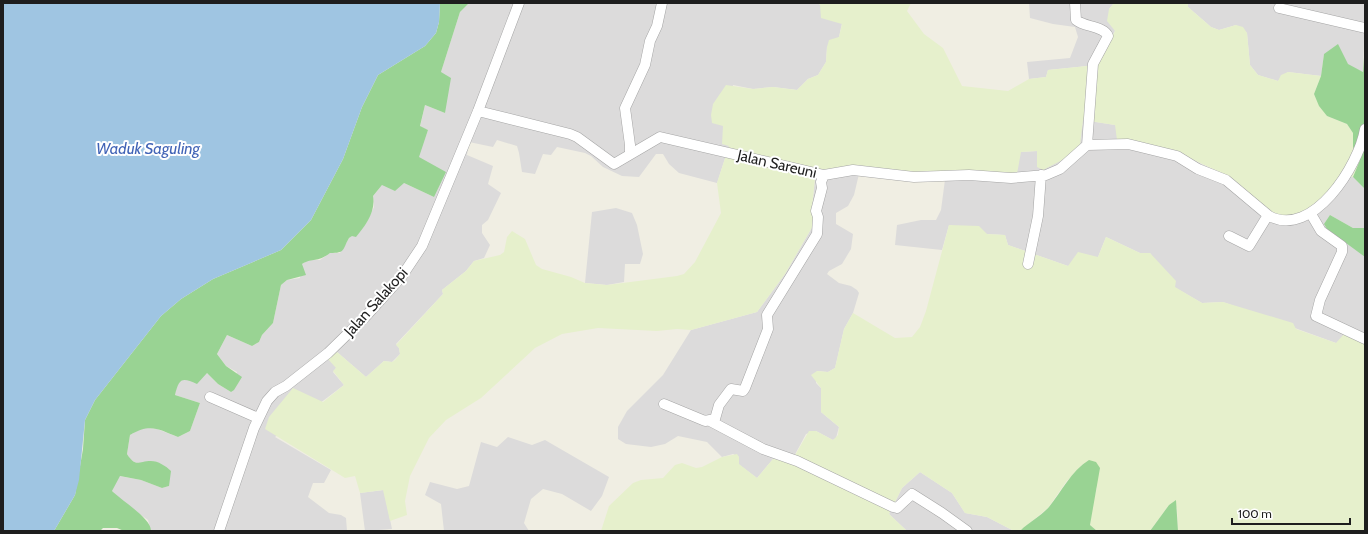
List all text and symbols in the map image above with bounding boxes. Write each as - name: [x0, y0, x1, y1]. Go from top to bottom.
- water label: Waduk Saguling: [96, 139, 201, 158]
- street label: Jalan Sareuni: [735, 146, 818, 182]
- street label: Jalan Salakopi: [340, 264, 412, 341]
- scale bar: [1232, 500, 1350, 526]
- text: 100 m: [1238, 506, 1272, 521]

